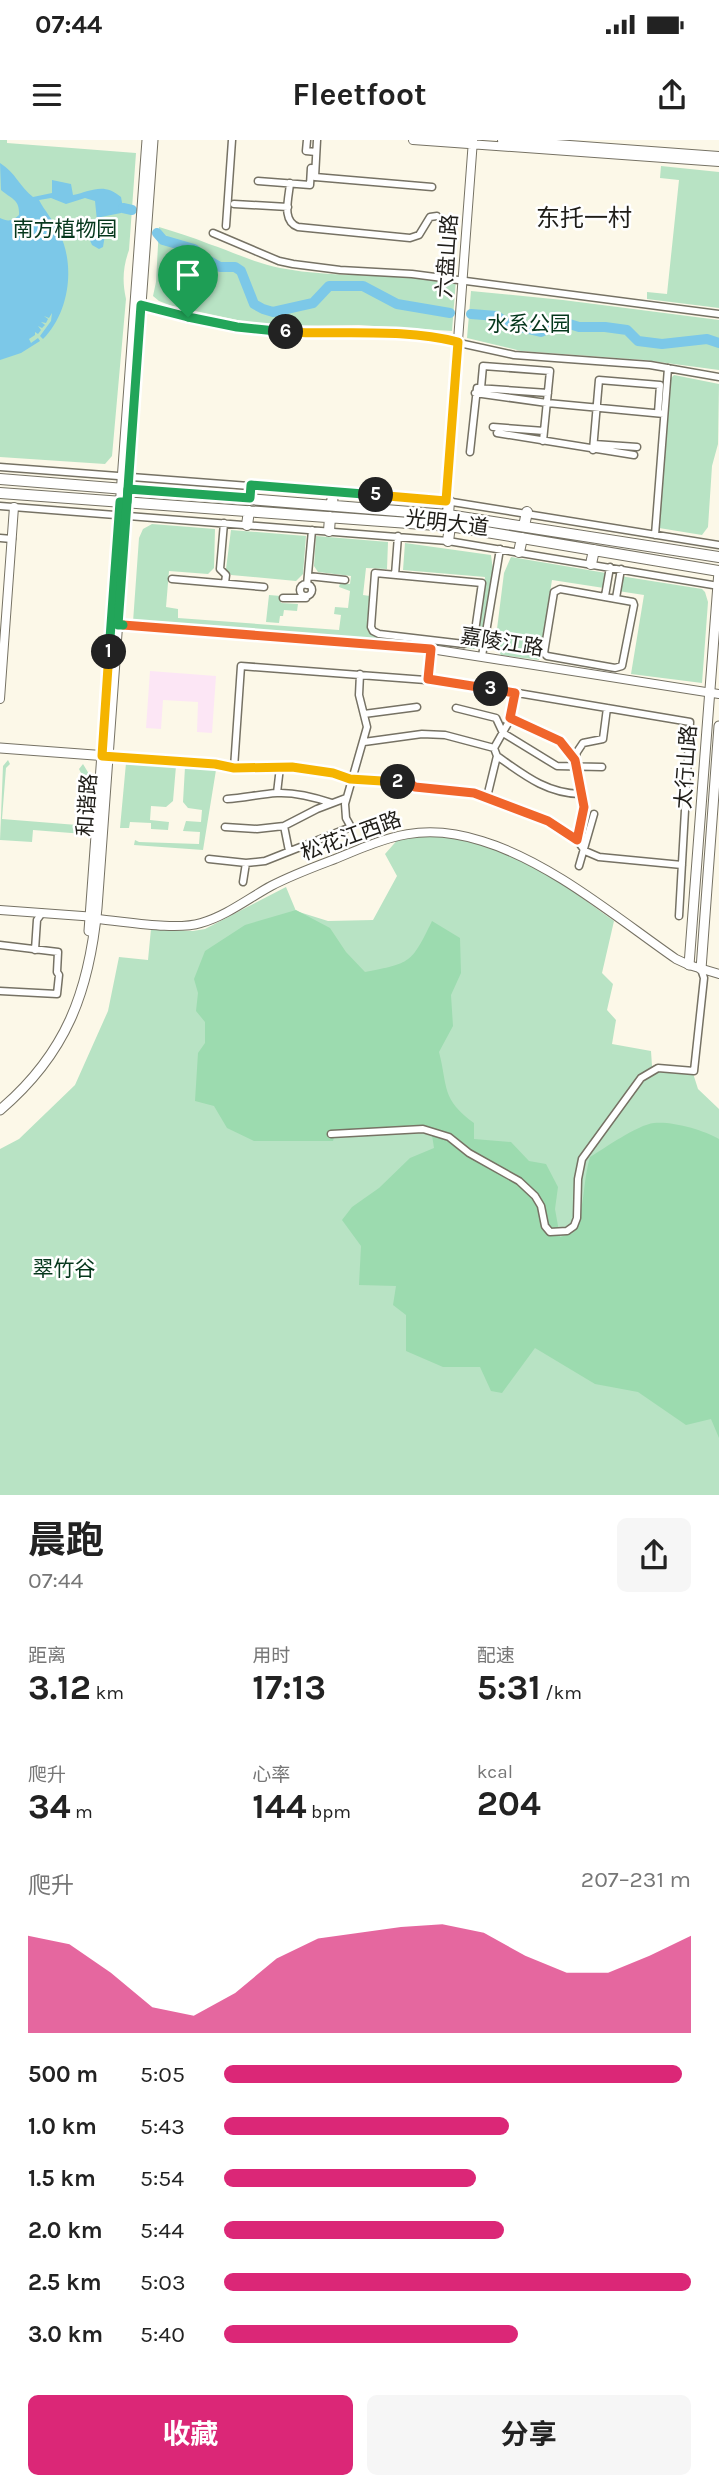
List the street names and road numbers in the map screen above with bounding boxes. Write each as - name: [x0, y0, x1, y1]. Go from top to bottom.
- street label: 六盘山路: [432, 213, 462, 299]
- street label: 光明大道: [404, 506, 490, 540]
- street label: 嘉陵江路: [459, 624, 545, 660]
- street label: 太行山路: [671, 724, 701, 810]
- street label: 和谐路: [73, 773, 101, 837]
- street label: 松花江西路: [298, 807, 404, 865]

